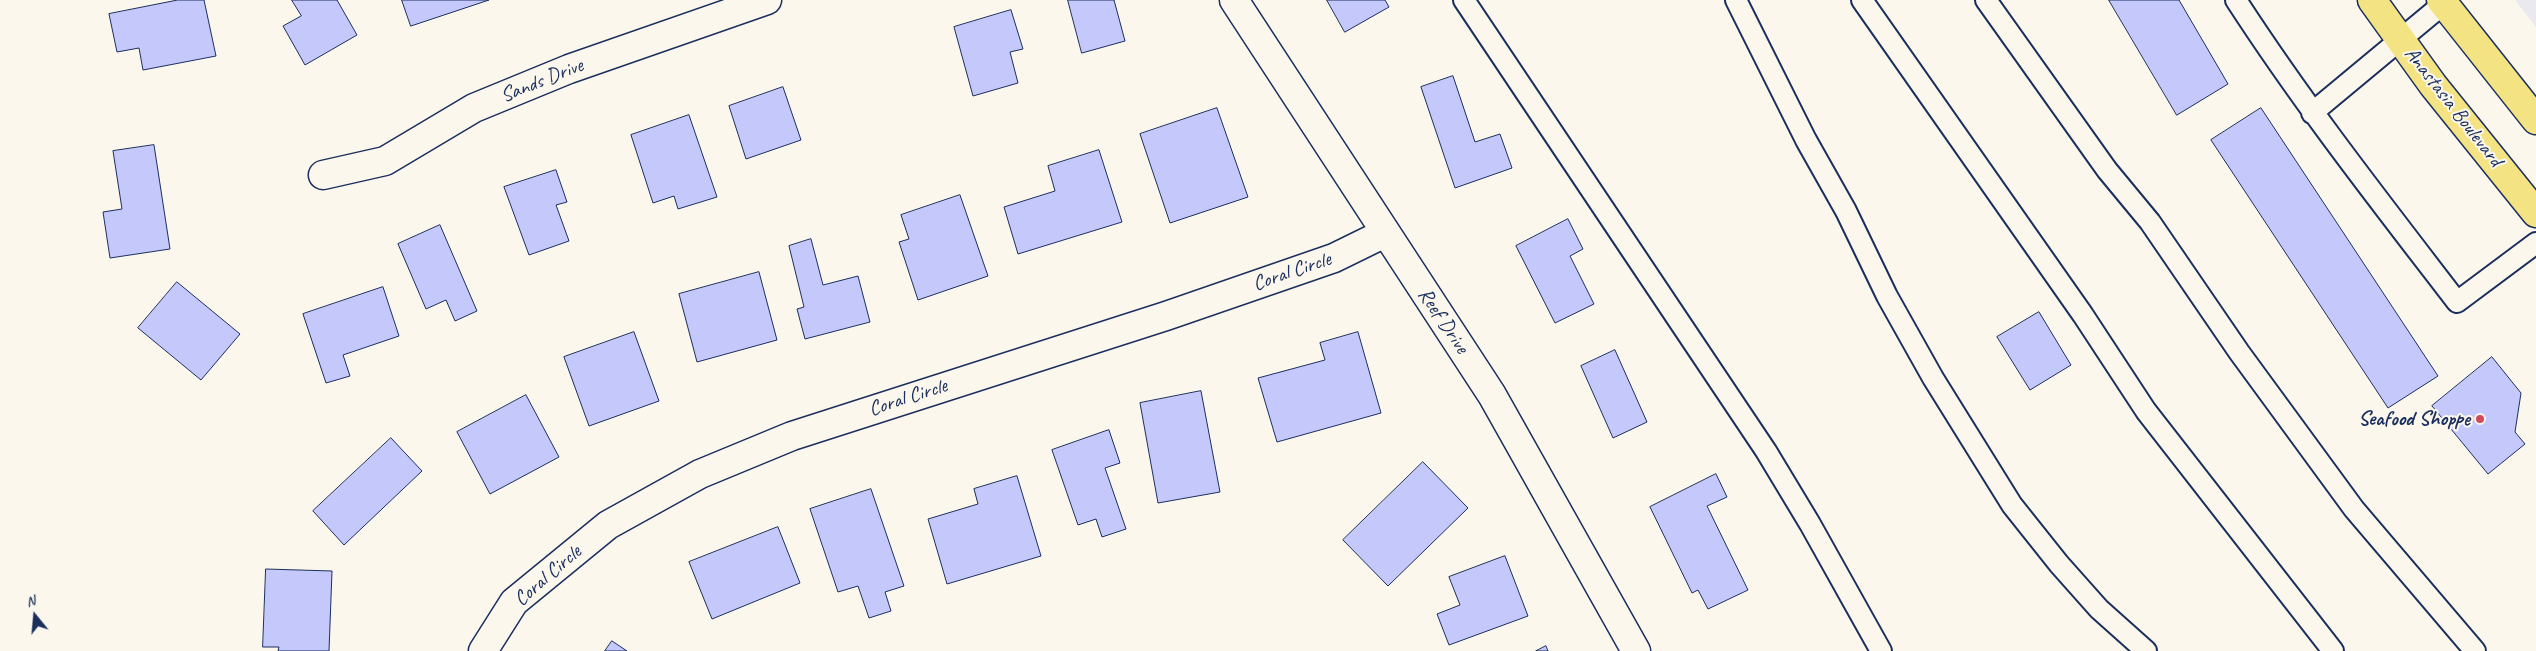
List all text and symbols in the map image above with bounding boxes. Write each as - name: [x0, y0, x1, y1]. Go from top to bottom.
- street label: Anastasia Boulevard: [2398, 42, 2508, 172]
- street label: Sands Drive: [497, 53, 587, 109]
- street label: Coral Circle: [1250, 247, 1334, 297]
- street label: Reef Drive: [1412, 283, 1474, 359]
- street label: Coral Circle: [866, 373, 950, 423]
- place label: Seafood Shoppe: [2358, 406, 2470, 432]
- marker: Seafood Shoppe: [2474, 413, 2486, 425]
- street label: Coral Circle: [509, 540, 587, 612]
- north arrow: [10, 591, 60, 641]
- text: N: [24, 592, 37, 611]

